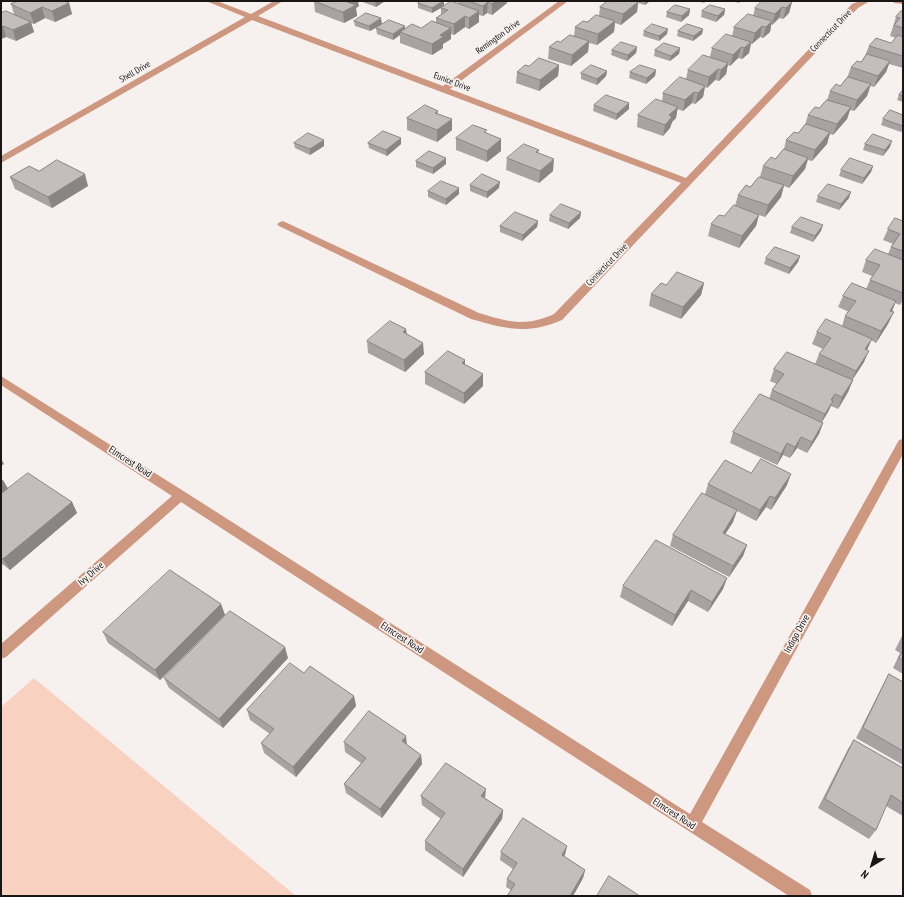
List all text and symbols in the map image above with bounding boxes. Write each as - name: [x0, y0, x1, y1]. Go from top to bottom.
- street label: Connecticut Drive: [808, 8, 854, 54]
- street label: Remington Drive: [474, 17, 522, 57]
- street label: Shell Drive: [118, 59, 152, 85]
- street label: Eunice Drive: [432, 70, 472, 94]
- street label: Connecticut Drive: [584, 242, 630, 288]
- street label: Elmcrest Road: [106, 444, 154, 480]
- street label: Ivy Drive: [76, 560, 106, 588]
- street label: Indigo Drive: [782, 613, 812, 655]
- street label: Elmcrest Road: [378, 620, 426, 656]
- street label: Elmcrest Road: [650, 796, 698, 832]
- north arrow: [852, 845, 892, 885]
- text: N: [858, 867, 871, 882]

